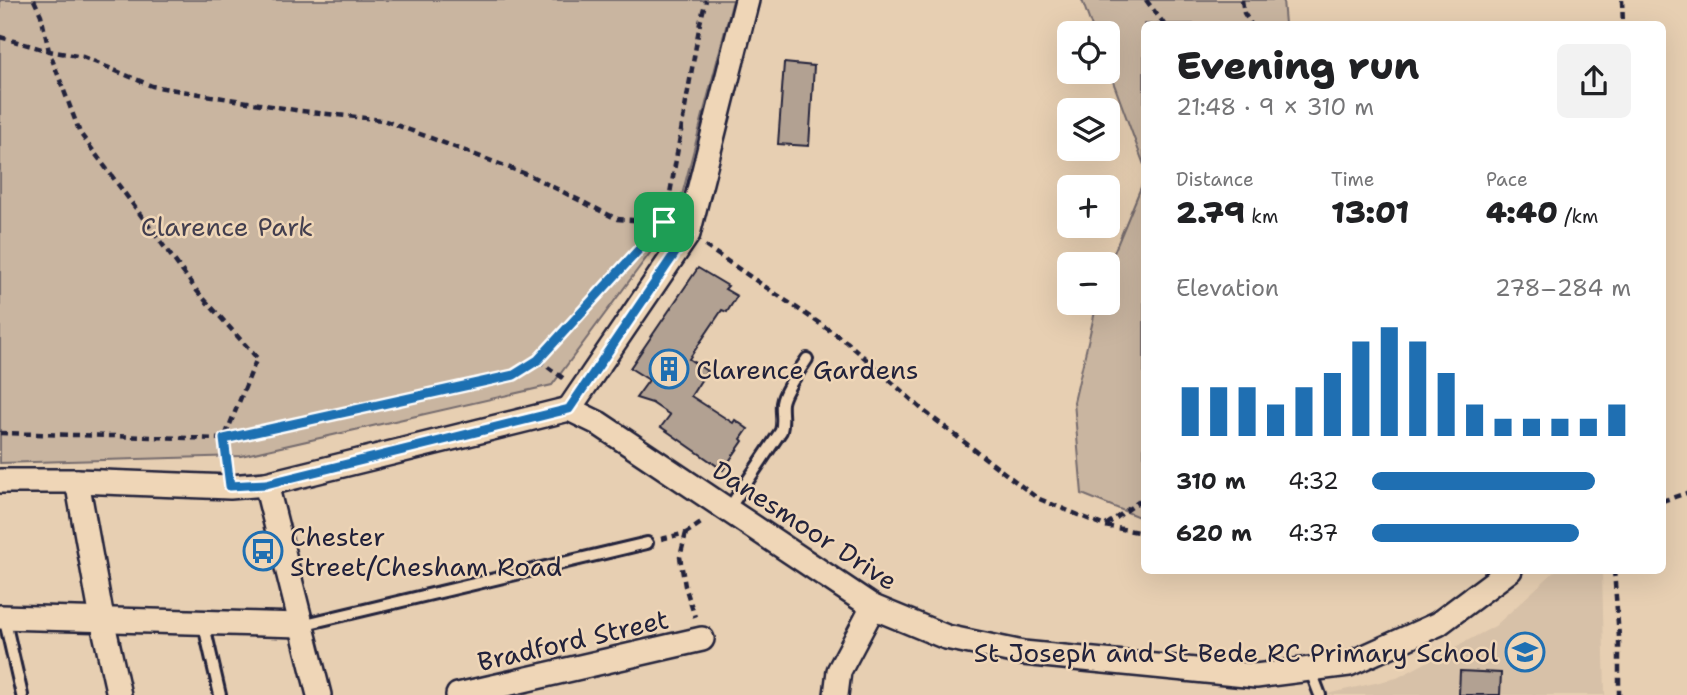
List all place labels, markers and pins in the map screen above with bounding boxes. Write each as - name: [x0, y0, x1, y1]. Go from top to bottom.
- pin: [634, 192, 694, 252]
- building icon: Clarence Gardens: [648, 348, 690, 390]
- place label: Clarence Gardens: [696, 352, 919, 387]
- place label: Chester Street/Chesham Road: [290, 519, 562, 584]
- bus stop icon: Chester Street/Chesham Road: [242, 530, 284, 572]
- school or university icon: St Joseph and St Bede RC Primary School: [1504, 631, 1546, 673]
- place label: St Joseph and St Bede RC Primary School: [974, 635, 1498, 670]

